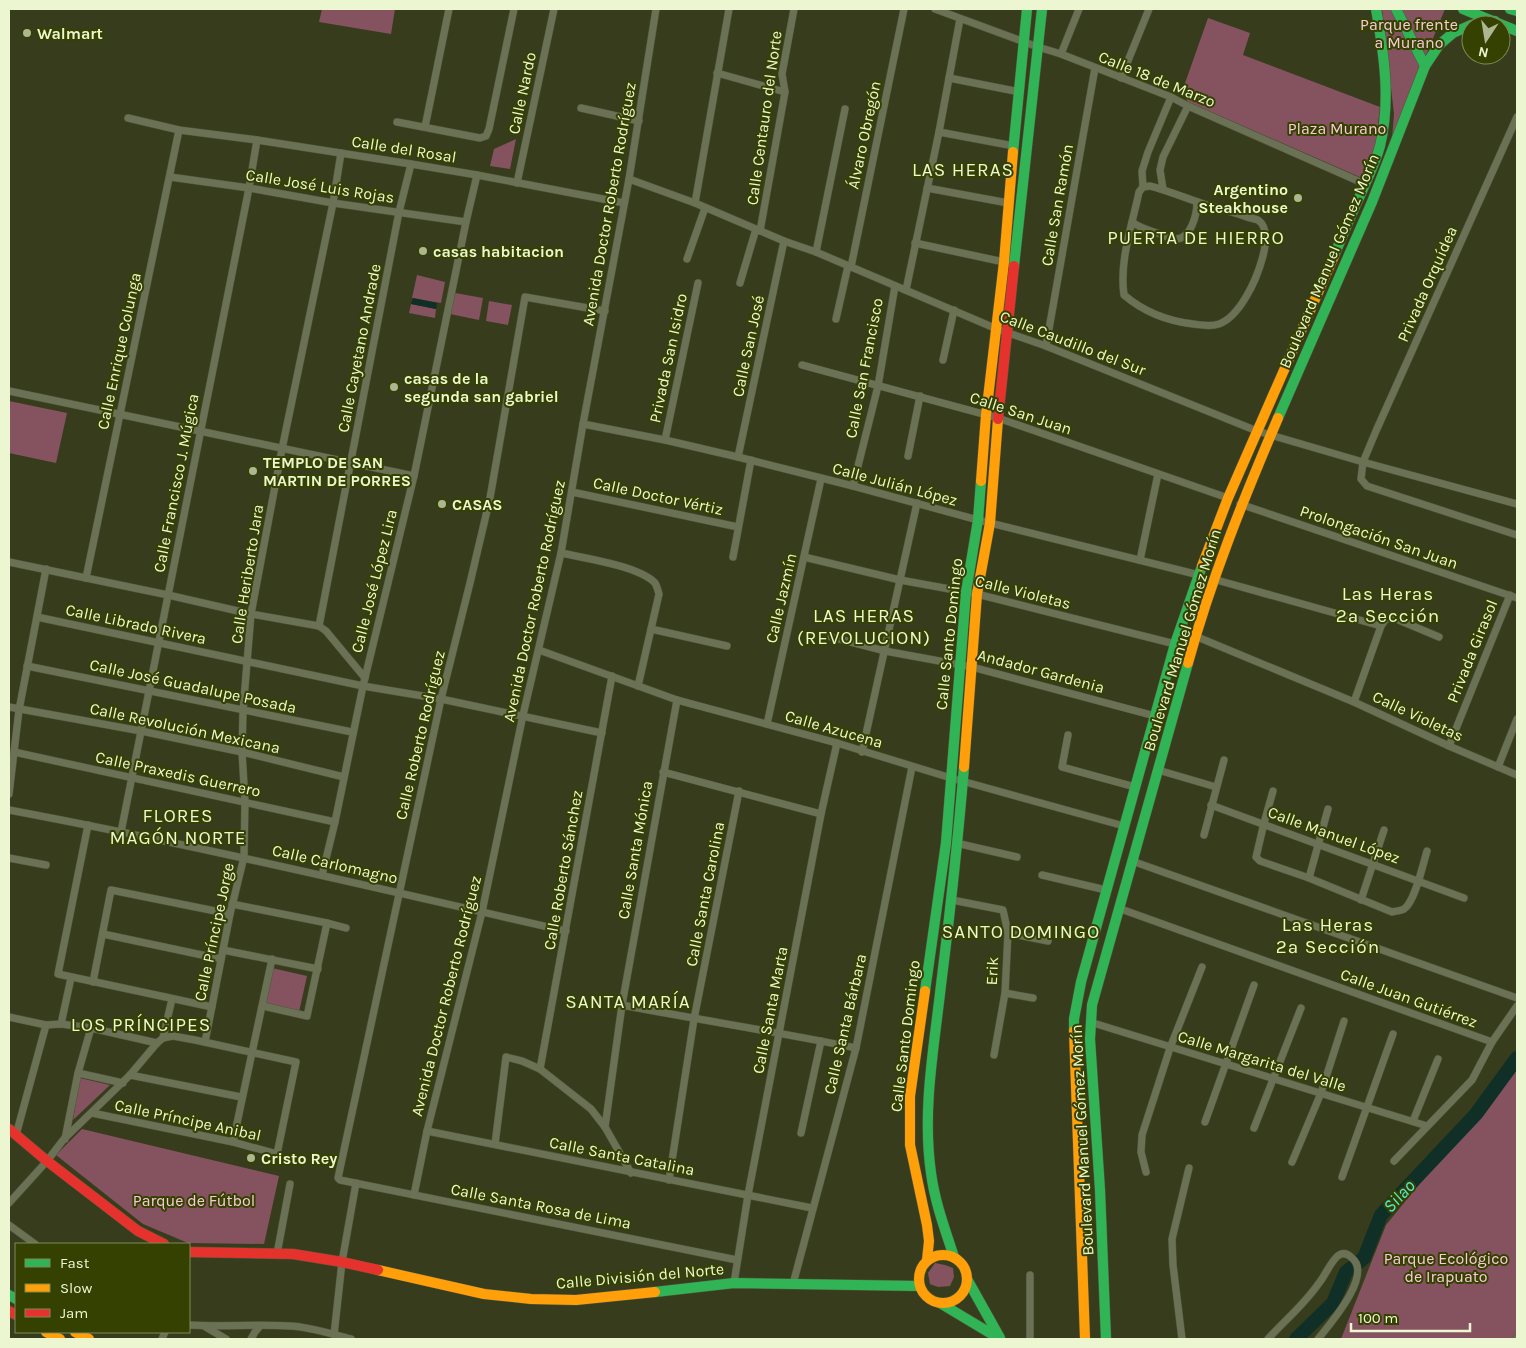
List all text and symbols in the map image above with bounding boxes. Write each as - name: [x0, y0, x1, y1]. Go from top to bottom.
- park label: Parque frente a Murano: [1360, 15, 1458, 52]
- north arrow: [1461, 15, 1511, 65]
- place label: Walmart: [37, 24, 103, 43]
- marker: Walmart: [21, 27, 33, 39]
- street label: Calle Centauro del Norte: [742, 30, 786, 206]
- text: N: [1477, 43, 1490, 62]
- street label: Calle 18 de Marzo: [1096, 47, 1218, 111]
- street label: Calle Nardo: [504, 50, 540, 136]
- street label: Álvaro Obregón: [843, 79, 885, 191]
- street label: Avenida Doctor Roberto Rodríguez: [578, 81, 640, 327]
- park label: Plaza Murano: [1288, 119, 1386, 138]
- street label: Calle del Rosal: [350, 131, 458, 167]
- street label: Calle San Ramón: [1037, 143, 1077, 267]
- street label: Boulevard Manuel Gómez Morín: [1275, 151, 1383, 371]
- district label: LAS HERAS: [912, 159, 1014, 181]
- street label: Calle José Luis Rojas: [244, 165, 396, 207]
- place label: Argentino Steakhouse: [1198, 180, 1288, 217]
- marker: Argentino Steakhouse: [1292, 192, 1304, 204]
- street label: Privada Orquídea: [1393, 223, 1461, 345]
- district label: PUERTA DE HIERRO: [1107, 227, 1285, 249]
- place label: casas habitacion: [433, 242, 564, 261]
- marker: casas habitacion: [417, 245, 429, 257]
- street label: Calle Cayetano Andrade: [333, 262, 385, 434]
- street label: Calle Enrique Colunga: [93, 271, 145, 431]
- street label: Privada San Isidro: [645, 291, 691, 425]
- street label: Calle San José: [728, 293, 768, 399]
- street label: Calle San Francisco: [841, 296, 887, 440]
- street label: Calle Caudillo del Sur: [997, 306, 1149, 380]
- place label: casas de la segunda san gabriel: [404, 369, 559, 406]
- marker: casas de la segunda san gabriel: [388, 381, 400, 393]
- street label: Calle San Juan: [968, 388, 1074, 438]
- street label: Calle Francisco J. Múgica: [149, 392, 203, 574]
- place label: TEMPLO DE SAN MARTIN DE PORRES: [263, 453, 411, 490]
- street label: Calle Julián López: [830, 458, 960, 510]
- marker: TEMPLO DE SAN MARTIN DE PORRES: [247, 465, 259, 477]
- street label: Calle Doctor Vértiz: [591, 473, 725, 519]
- street label: Avenida Doctor Roberto Rodríguez: [499, 478, 569, 724]
- place label: CASAS: [452, 495, 503, 514]
- marker: CASAS: [436, 498, 448, 510]
- street label: Prolongación San Juan: [1297, 501, 1461, 573]
- street label: Calle Heriberto Jara: [227, 503, 267, 645]
- street label: Calle José López Lira: [347, 507, 401, 655]
- street label: Boulevard Manuel Gómez Morín: [1139, 527, 1225, 753]
- street label: Calle Jazmín: [761, 551, 801, 645]
- street label: Calle Santo Domingo: [932, 557, 966, 711]
- street label: Calle Violetas: [973, 571, 1073, 613]
- district label: Las Heras 2ª Sección: [1336, 583, 1440, 627]
- street label: Privada Girasol: [1443, 597, 1501, 705]
- street label: Calle Librado Rivera: [64, 600, 208, 648]
- district label: LAS HERAS (REVOLUCION): [797, 605, 931, 649]
- street label: Andador Gardenia: [975, 645, 1107, 697]
- street label: Calle Roberto Rodríguez: [391, 648, 449, 822]
- street label: Calle José Guadalupe Posada: [88, 655, 298, 717]
- street label: Calle Violetas: [1370, 687, 1466, 745]
- street label: Calle Revolución Mexicana: [88, 699, 282, 757]
- street label: Calle Azucena: [783, 706, 885, 752]
- street label: Calle Praxedis Guerrero: [94, 747, 262, 801]
- street label: Calle Santa Mónica: [613, 779, 657, 921]
- street label: Calle Roberto Sánchez: [540, 789, 586, 951]
- street label: Calle Manuel López: [1265, 802, 1403, 868]
- district label: FLORES MAGÓN NORTE: [109, 805, 247, 849]
- street label: Calle Santa Carolina: [682, 820, 728, 968]
- street label: Calle Carlomagno: [270, 840, 400, 888]
- street label: Calle Príncipe Jorge: [190, 861, 238, 1003]
- street label: Avenida Doctor Roberto Rodríguez: [407, 874, 485, 1118]
- district label: Las Heras 2ª Sección: [1276, 914, 1380, 958]
- district label: SANTO DOMINGO: [942, 921, 1100, 943]
- street label: Calle Santa Marta: [748, 945, 792, 1075]
- street label: Calle Santa Bárbara: [820, 952, 870, 1096]
- street label: Erik: [982, 956, 1002, 986]
- street label: Calle Santo Domingo: [886, 959, 924, 1113]
- street label: Calle Juan Gutiérrez: [1338, 964, 1480, 1032]
- district label: SANTA MARÍA: [565, 990, 691, 1013]
- district label: LOS PRÍNCIPES: [71, 1013, 211, 1036]
- street label: Boulevard Manuel Gómez Morín: [1066, 1024, 1098, 1256]
- street label: Calle Margarita del Valle: [1176, 1026, 1348, 1096]
- street label: Calle Príncipe Anibal: [113, 1095, 263, 1145]
- street label: Calle Santa Catalina: [548, 1133, 696, 1179]
- place label: Cristo Rey: [261, 1149, 337, 1168]
- marker: Cristo Rey: [245, 1152, 257, 1164]
- water label: Silao: [1378, 1175, 1420, 1217]
- street label: Calle Santa Rosa de Lima: [449, 1179, 633, 1233]
- park label: Parque de Fútbol: [133, 1191, 255, 1210]
- legend: [15, 1243, 190, 1333]
- park label: Parque Ecológico de Irapuato: [1384, 1249, 1508, 1286]
- text: Fast: [60, 1254, 90, 1272]
- street label: Calle División del Norte: [555, 1259, 725, 1293]
- text: Slow: [60, 1279, 92, 1297]
- scale bar: [1351, 1300, 1470, 1332]
- text: Jam: [60, 1304, 88, 1322]
- text: 100 m: [1358, 1309, 1398, 1327]

